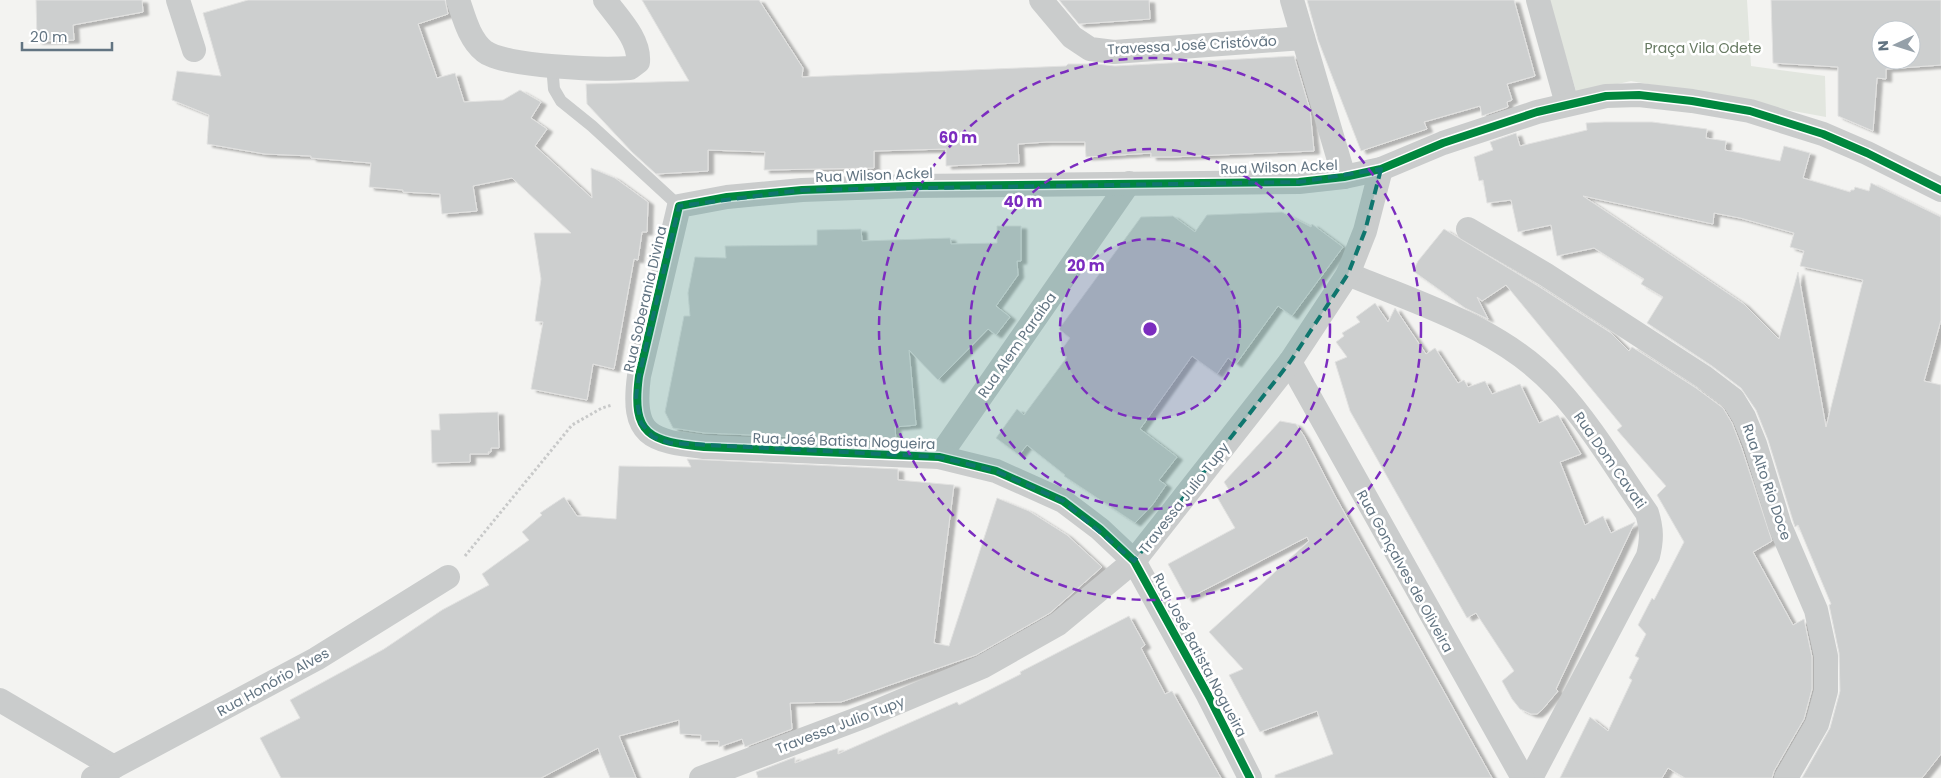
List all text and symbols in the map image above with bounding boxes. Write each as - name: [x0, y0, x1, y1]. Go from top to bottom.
- scale bar: [22, 20, 112, 52]
- north arrow: [1871, 20, 1921, 70]
- text: 20 m: [30, 26, 68, 47]
- street label: Travessa José Cristóvão: [1107, 31, 1277, 59]
- park label: Praça Vila Odete: [1645, 38, 1762, 58]
- text: N: [1873, 40, 1893, 52]
- text: 60 m: [939, 127, 977, 148]
- street label: Rua Wilson Ackel: [1220, 155, 1338, 179]
- street label: Rua Wilson Ackel: [815, 163, 933, 187]
- text: 40 m: [1003, 191, 1043, 212]
- street label: Rua Soberania Divina: [618, 224, 672, 374]
- text: 20 m: [1067, 255, 1105, 276]
- street label: Rua Alem Paraiba: [973, 288, 1061, 402]
- centre of rings: [1141, 320, 1159, 338]
- street label: Rua Dom Cavati: [1569, 408, 1651, 512]
- street label: Rua Alto Rio Doce: [1738, 421, 1796, 543]
- street label: Rua José Batista Nogueira: [752, 428, 936, 454]
- street label: Travessa Julio Tupy: [1134, 438, 1234, 558]
- street label: Rua Gonçalves de Oliveira: [1352, 486, 1458, 656]
- street label: Rua José Batista Nogueira: [1148, 570, 1252, 740]
- street label: Rua Honório Alves: [213, 643, 333, 721]
- street label: Travessa Julio Tupy: [773, 691, 907, 759]

